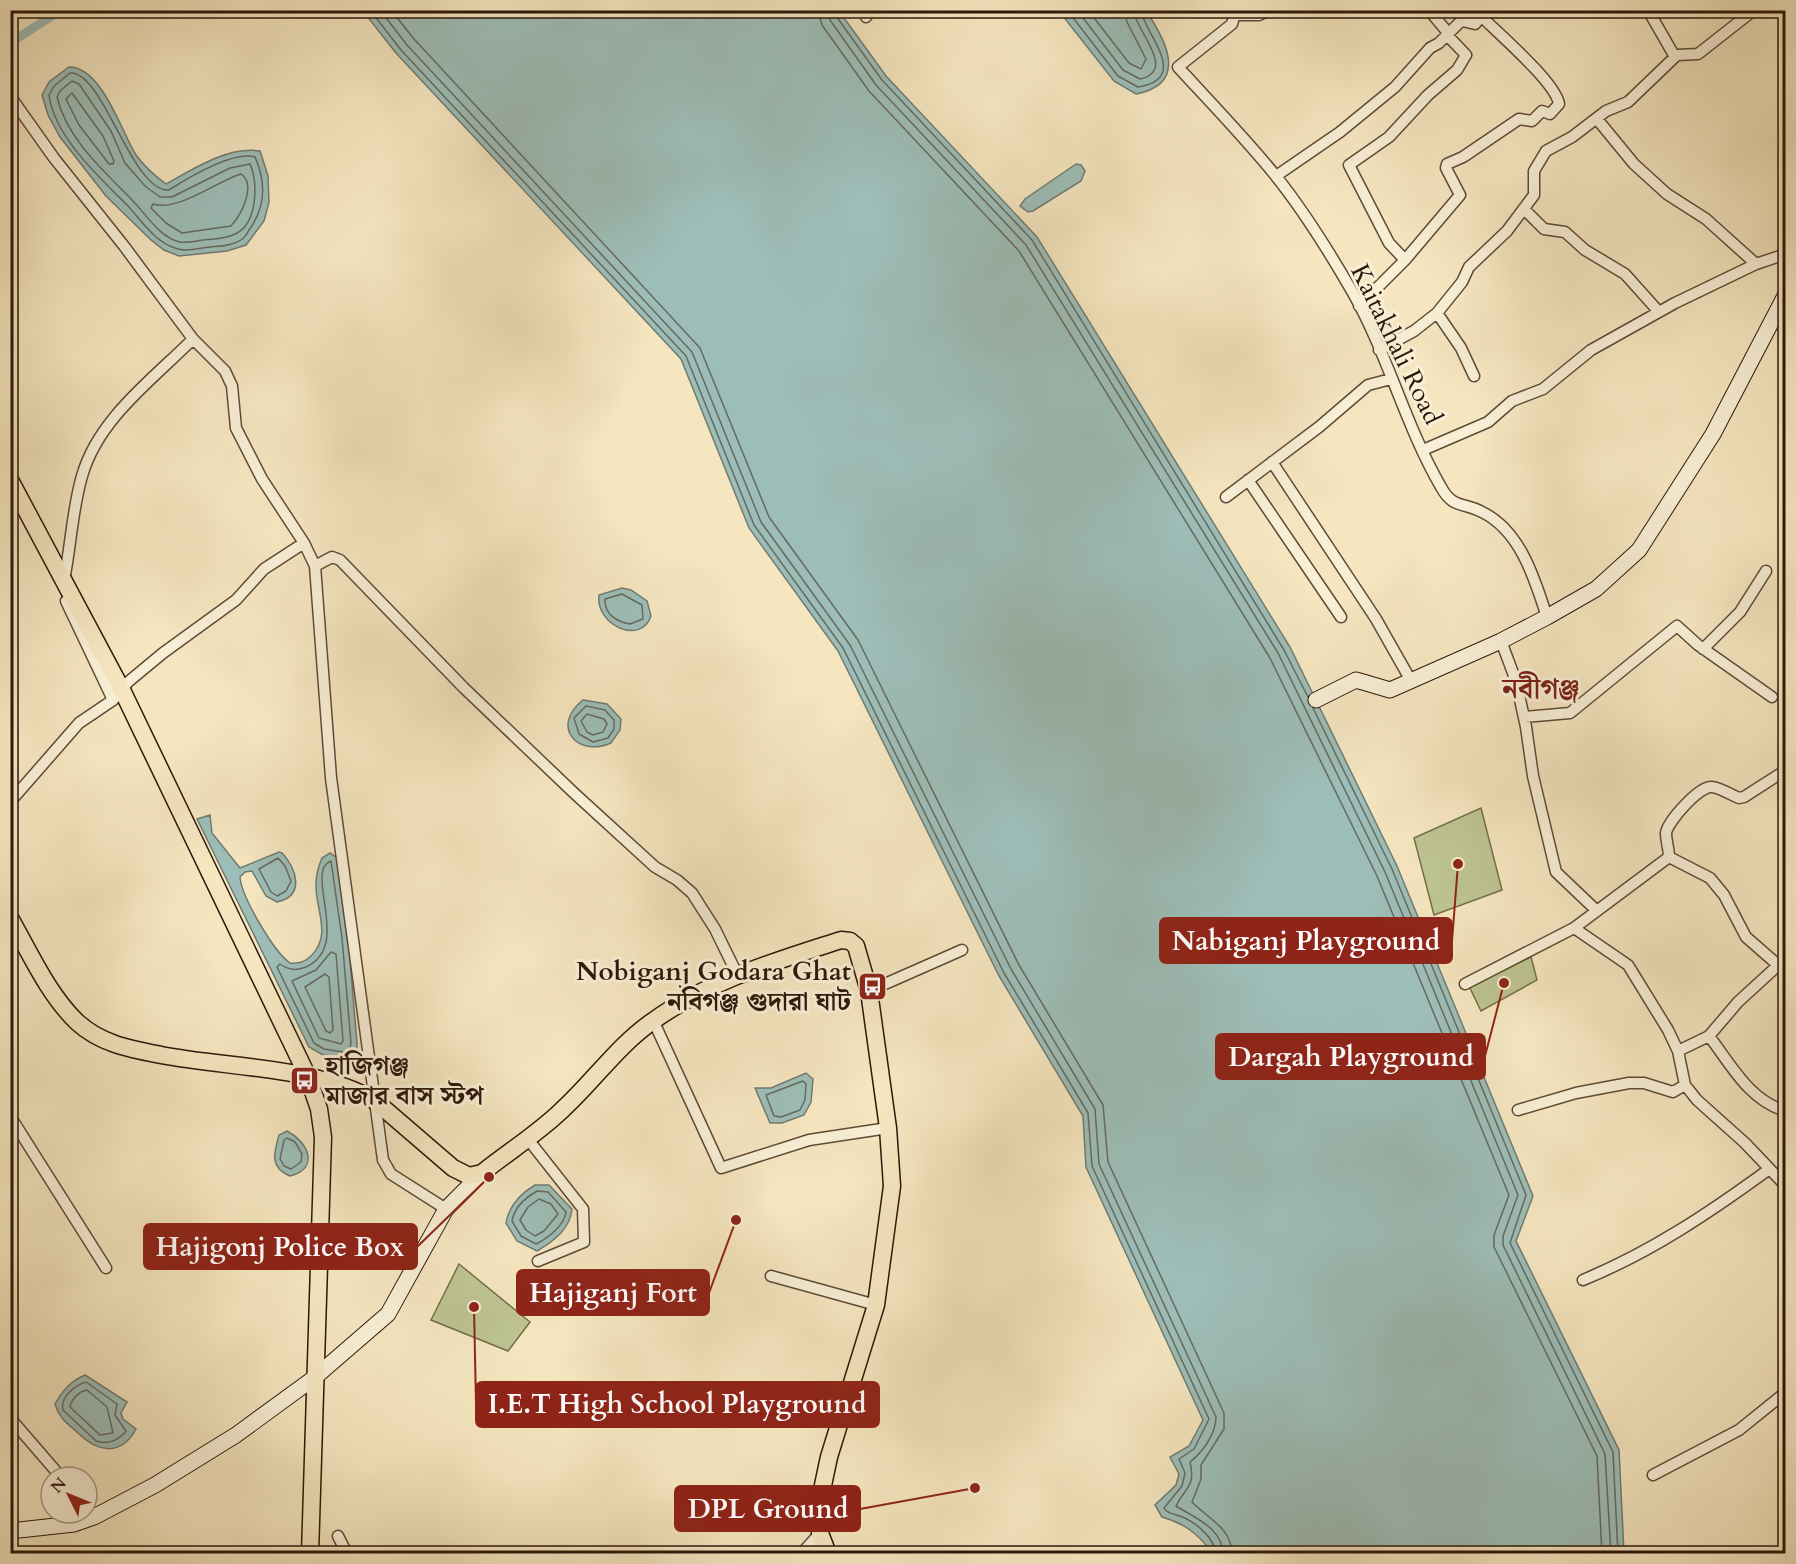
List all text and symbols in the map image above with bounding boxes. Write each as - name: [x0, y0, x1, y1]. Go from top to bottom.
- street label: Kaitakhali Road: [1343, 258, 1451, 431]
- district label: নবীগঞ্জ: [1501, 670, 1580, 708]
- callout: Nabiganj Playground: [1160, 918, 1452, 963]
- text: Nabiganj Playground: [1172, 923, 1441, 960]
- place label: Nobiganj Godara Ghat নবিগঞ্জ গুদারা ঘাট: [576, 954, 853, 1019]
- bus stop icon: Nobiganj Godara Ghat নবিগঞ্জ গুদারা ঘাট: [856, 970, 888, 1002]
- callout: Dargah Playground: [1216, 1034, 1485, 1079]
- text: Dargah Playground: [1228, 1039, 1474, 1076]
- place label: হাজিগঞ্জ মাজার বাস স্টপ: [324, 1048, 485, 1113]
- bus stop icon: হাজিগঞ্জ মাজার বাস স্টপ: [288, 1064, 320, 1096]
- callout: Hajigonj Police Box: [144, 1224, 417, 1269]
- text: Hajigonj Police Box: [156, 1229, 405, 1266]
- callout: Hajiganj Fort: [517, 1270, 709, 1315]
- text: Hajiganj Fort: [529, 1275, 697, 1312]
- callout: I.E.T High School Playground: [476, 1382, 879, 1427]
- text: I.E.T High School Playground: [488, 1386, 867, 1423]
- north arrow: [39, 1465, 99, 1525]
- text: N: [46, 1473, 72, 1498]
- callout: DPL Ground: [675, 1486, 860, 1531]
- text: DPL Ground: [688, 1491, 849, 1528]

